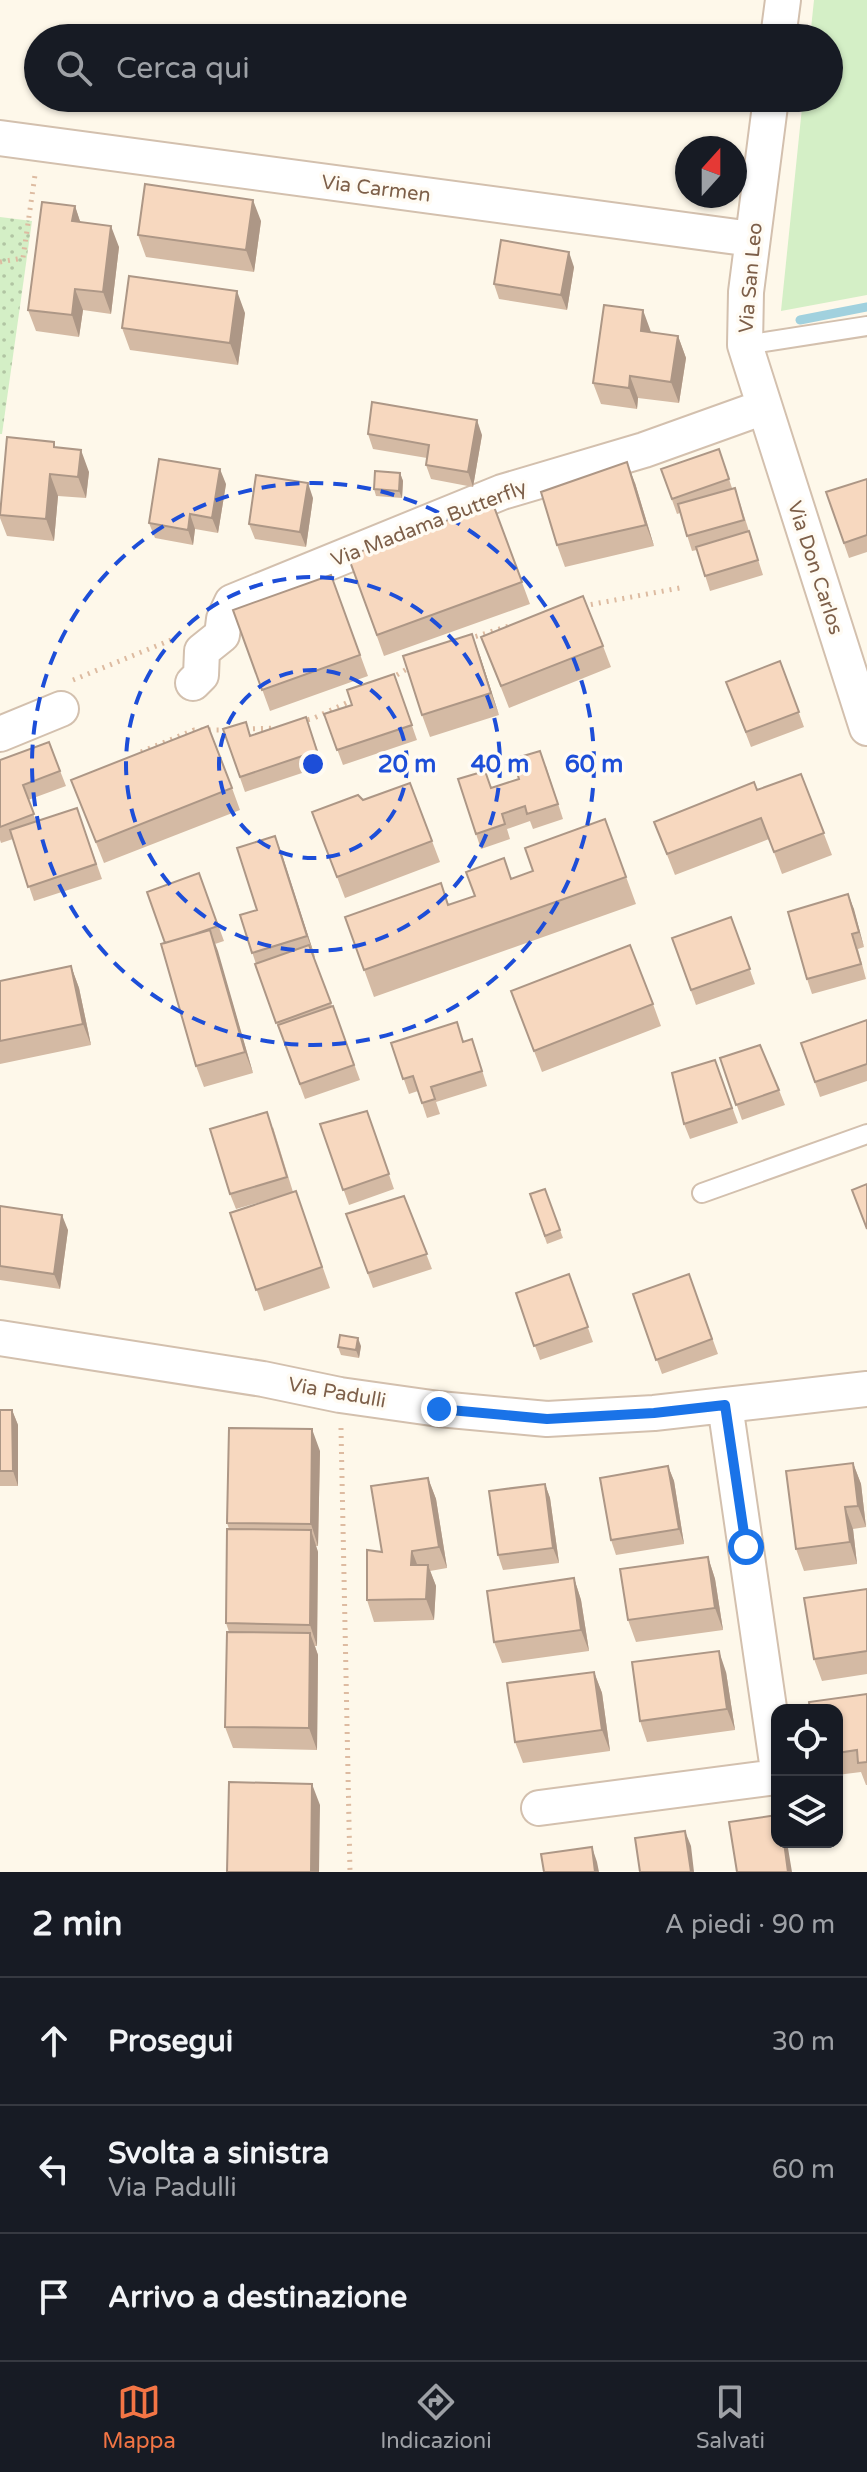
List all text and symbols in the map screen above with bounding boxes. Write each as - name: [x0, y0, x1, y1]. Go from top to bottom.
- search box: [24, 24, 843, 112]
- icon: search: [52, 46, 96, 90]
- text: Cerca qui: [116, 50, 250, 87]
- north arrow: [675, 136, 747, 208]
- street label: Via Carmen: [320, 170, 432, 208]
- street label: Via San Leo: [734, 222, 768, 334]
- street label: Via Madama Butterfly: [328, 475, 531, 572]
- street label: Via Don Carlos: [782, 498, 848, 638]
- centre of rings: [299, 750, 327, 778]
- text: 20 m: [378, 750, 436, 779]
- text: 40 m: [471, 750, 529, 779]
- text: 60 m: [565, 750, 623, 779]
- street label: Via Padulli: [286, 1373, 388, 1413]
- route end: [421, 1391, 457, 1427]
- route start: [728, 1529, 764, 1565]
- map controls: [771, 1704, 843, 1848]
- button: locate: [771, 1704, 843, 1776]
- button: layers: [771, 1776, 843, 1848]
- text: 2 min: [32, 1904, 123, 1945]
- text: A piedi · 90 m: [665, 1909, 835, 1940]
- icon: ahead: [32, 2019, 76, 2063]
- text: Prosegui: [108, 2023, 233, 2060]
- text: 30 m: [772, 2026, 835, 2057]
- text: Svolta a sinistra: [108, 2135, 329, 2172]
- icon: left: [32, 2147, 76, 2191]
- text: 60 m: [772, 2154, 835, 2185]
- text: Via Padulli: [108, 2172, 237, 2203]
- icon: arrive: [32, 2275, 76, 2319]
- text: Arrivo a destinazione: [108, 2279, 407, 2316]
- tab: Mappa: [102, 2380, 176, 2454]
- tab: Indicazioni: [380, 2380, 492, 2454]
- tab: Salvati: [696, 2380, 765, 2454]

